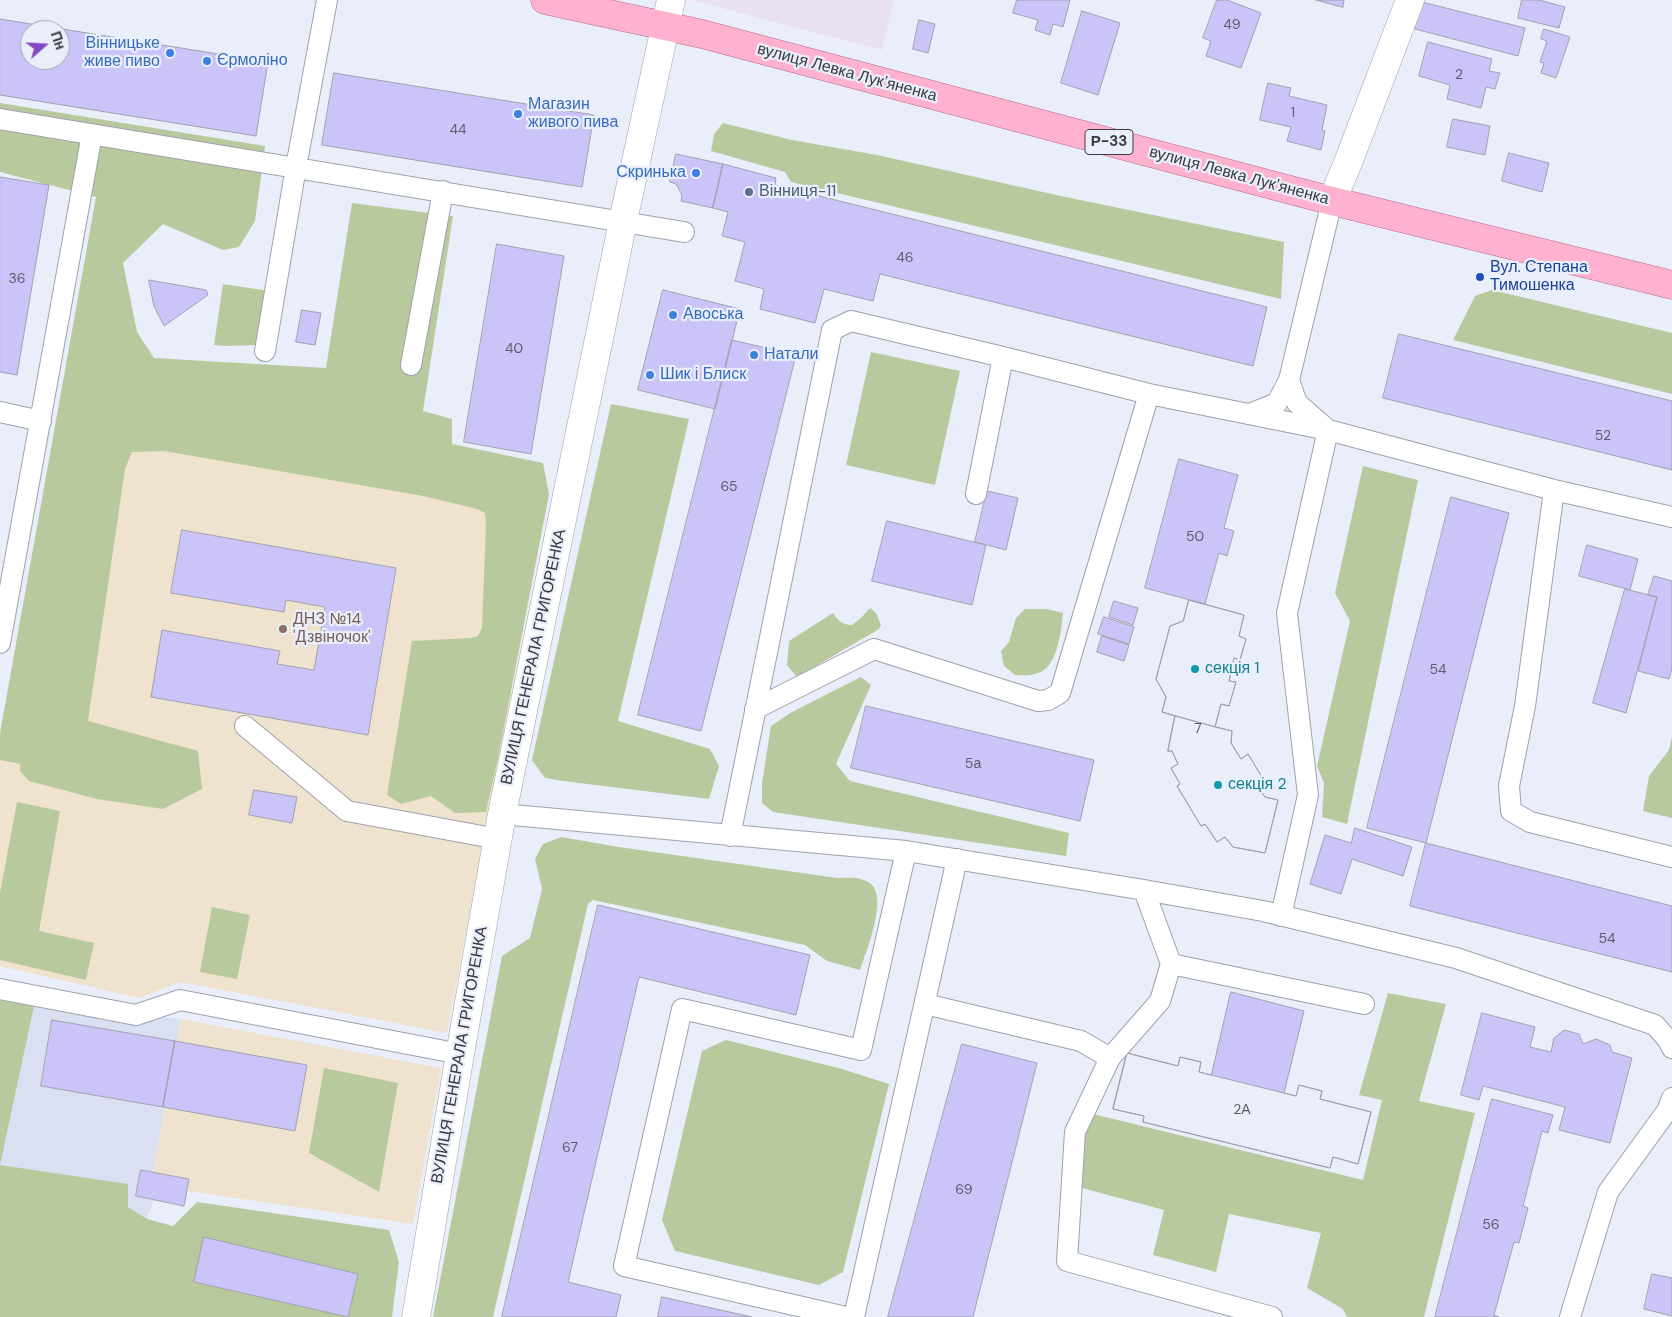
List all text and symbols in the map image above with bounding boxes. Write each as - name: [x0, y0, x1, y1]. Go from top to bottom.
- house number: 49: [1223, 17, 1241, 33]
- north arrow: [20, 20, 70, 70]
- text: Пн: [47, 29, 70, 52]
- place label: Вінницьке живе пиво: [84, 34, 160, 72]
- street label: вулиця Левка Лукʼяненка: [755, 40, 939, 106]
- marker: Вінницьке живе пиво: [164, 47, 176, 59]
- place label: Єрмоліно: [217, 51, 288, 71]
- marker: Єрмоліно: [201, 55, 213, 67]
- house number: 2: [1455, 67, 1463, 83]
- place label: Магазин живого пива: [528, 95, 618, 133]
- house number: 1: [1291, 105, 1295, 121]
- marker: Магазин живого пива: [512, 108, 524, 120]
- house number: 44: [450, 122, 466, 138]
- road number: Р-33: [1085, 130, 1133, 154]
- street label: вулиця Левка Лукʼяненка: [1147, 143, 1331, 209]
- place label: Скринька: [616, 163, 686, 183]
- marker: Скринька: [690, 167, 702, 179]
- place label: Вінниця-11: [759, 182, 836, 202]
- marker: Вінниця-11: [743, 186, 755, 198]
- house number: 46: [896, 250, 914, 266]
- place label: Вул. Степана Тимошенка: [1490, 258, 1588, 296]
- house number: 36: [8, 271, 26, 287]
- marker: Вул. Степана Тимошенка: [1474, 271, 1486, 283]
- place label: Авоська: [683, 305, 743, 325]
- marker: Авоська: [667, 309, 679, 321]
- house number: 40: [505, 341, 523, 357]
- place label: Натали: [764, 345, 818, 365]
- marker: Натали: [748, 349, 760, 361]
- place label: Шик і Блиск: [660, 365, 746, 385]
- marker: Шик і Блиск: [644, 369, 656, 381]
- house number: 52: [1595, 428, 1611, 444]
- house number: 65: [720, 479, 738, 495]
- street label: ВУЛИЦЯ ГЕНЕРАЛА ГРИГОРЕНКА: [497, 527, 571, 787]
- house number: 50: [1186, 529, 1204, 545]
- place label: ДНЗ №14 'Дзвіночок': [293, 610, 370, 648]
- marker: ДНЗ №14 'Дзвіночок': [277, 623, 289, 635]
- place label: секція 1: [1205, 659, 1260, 679]
- house number: 54: [1429, 662, 1447, 678]
- marker: секція 1: [1189, 663, 1201, 675]
- house number: 7: [1194, 721, 1202, 737]
- house number: 5а: [965, 756, 981, 772]
- place label: секція 2: [1228, 775, 1287, 795]
- marker: секція 2: [1212, 779, 1224, 791]
- street label: ВУЛИЦЯ ГЕНЕРАЛА ГРИГОРЕНКА: [428, 925, 492, 1185]
- house number: 54: [1598, 931, 1616, 947]
- house number: 2А: [1233, 1102, 1251, 1118]
- house number: 67: [562, 1140, 578, 1156]
- house number: 69: [955, 1182, 973, 1198]
- house number: 56: [1482, 1217, 1500, 1233]

